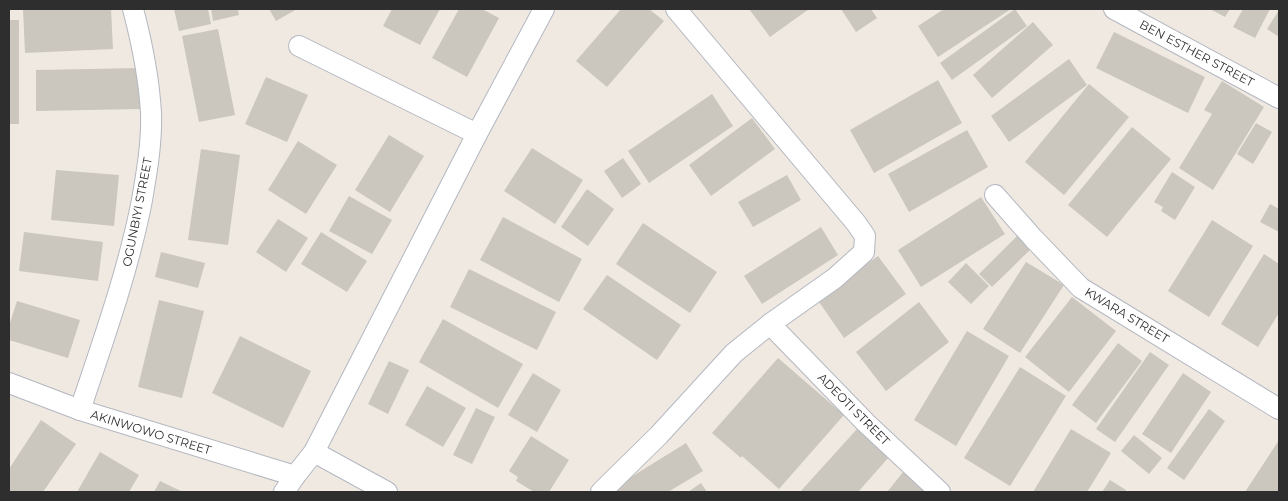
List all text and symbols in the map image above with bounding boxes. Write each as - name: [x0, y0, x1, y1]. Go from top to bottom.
- street label: BEN ESTHER STREET: [1137, 16, 1257, 90]
- street label: OGUNBIYI STREET: [119, 156, 155, 268]
- street label: KWARA STREET: [1082, 284, 1172, 346]
- street label: ADEOTI STREET: [815, 370, 893, 448]
- street label: AKINWOWO STREET: [89, 407, 213, 458]

